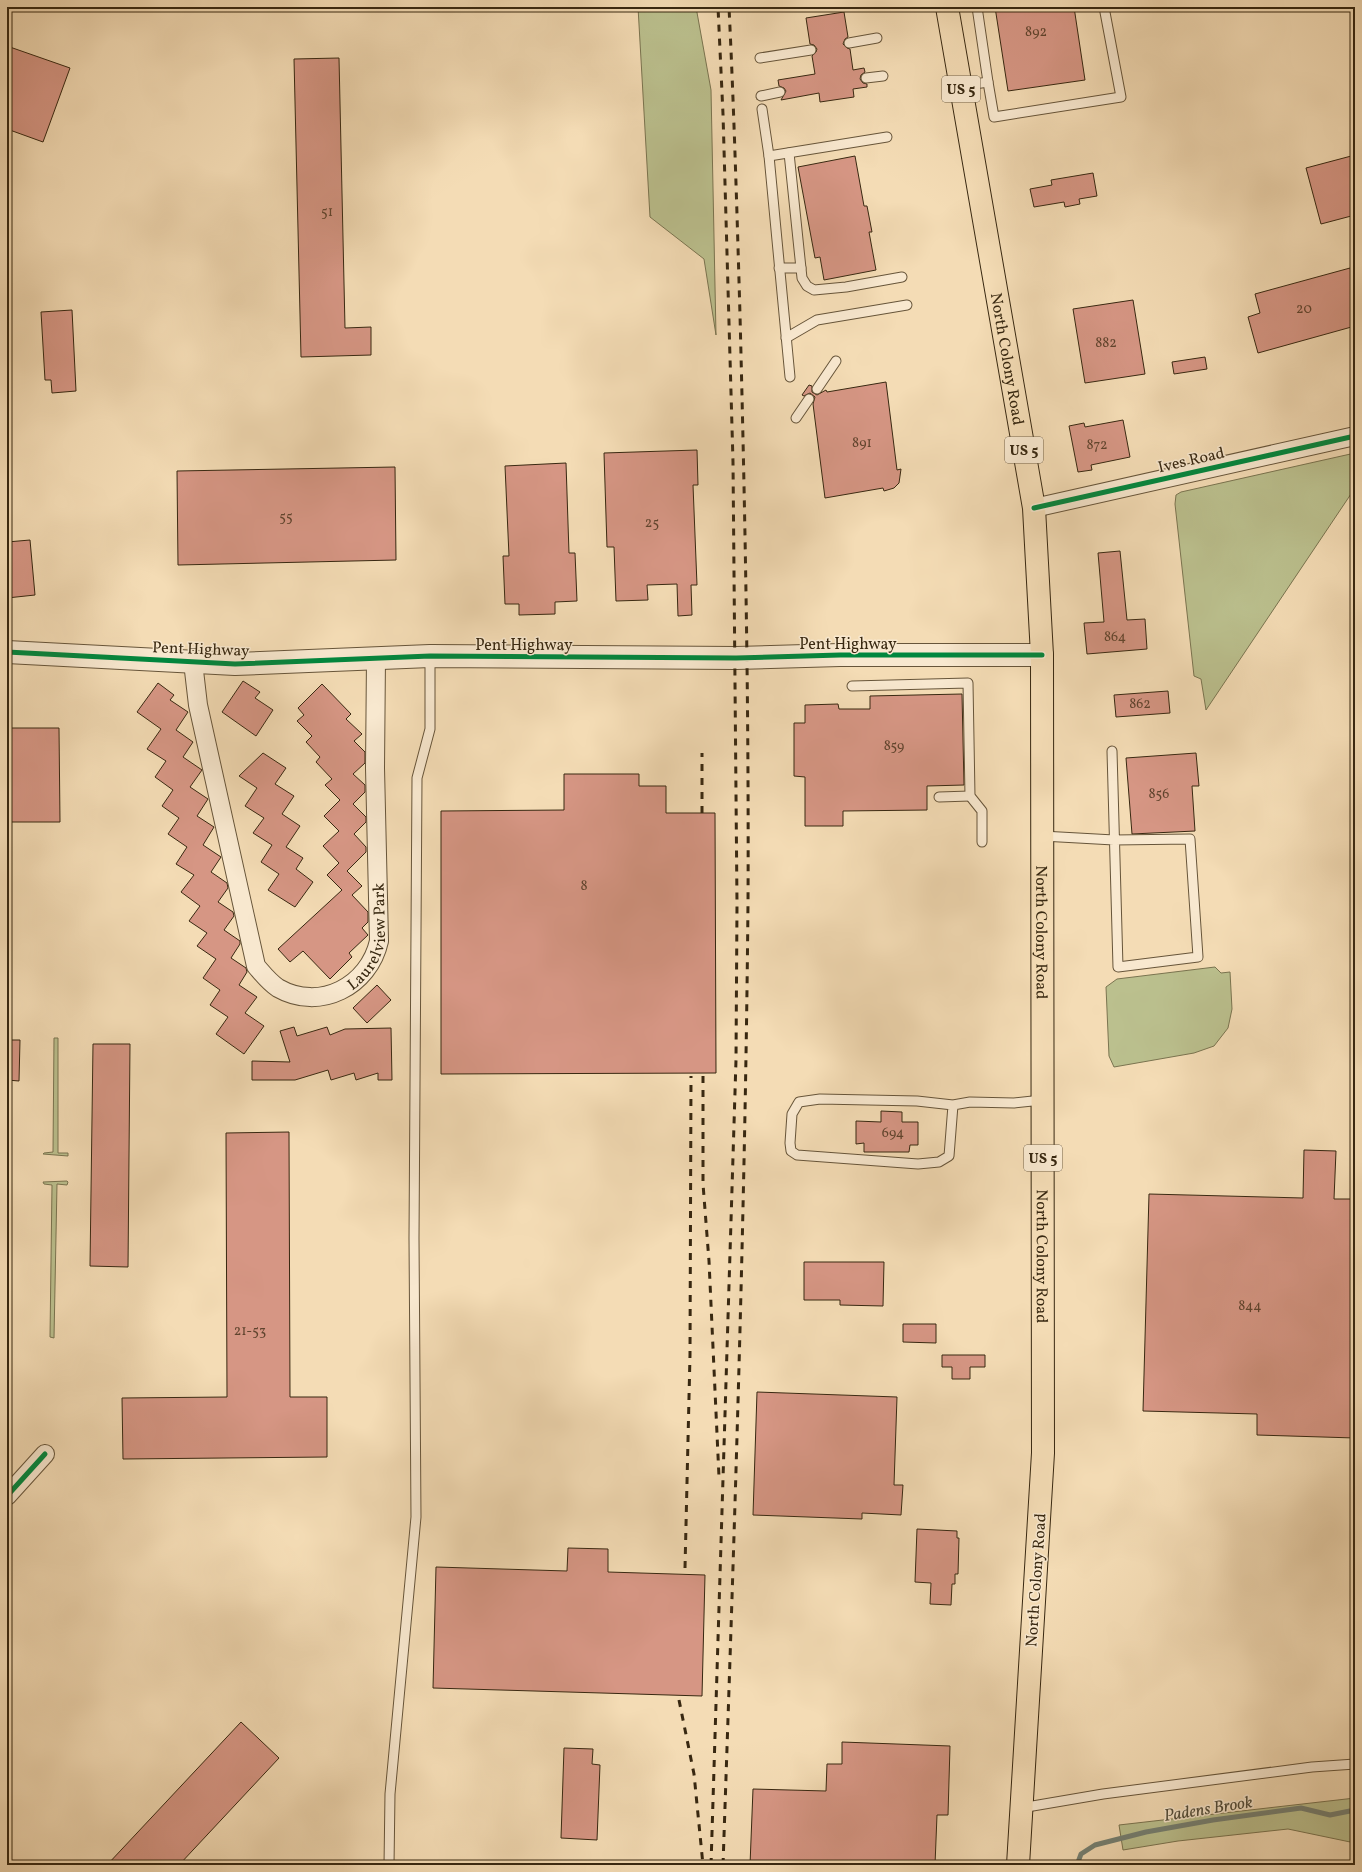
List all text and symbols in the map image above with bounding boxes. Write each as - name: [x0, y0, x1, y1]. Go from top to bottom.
- house number: 892: [1025, 23, 1047, 42]
- road number: US 5: [942, 76, 980, 102]
- house number: 51: [321, 203, 333, 222]
- street label: North Colony Road: [984, 291, 1028, 427]
- house number: 20: [1296, 300, 1312, 319]
- house number: 882: [1095, 334, 1117, 353]
- house number: 891: [852, 434, 872, 453]
- house number: 872: [1086, 436, 1108, 455]
- road number: US 5: [1005, 437, 1043, 463]
- street label: Ives Road: [1156, 443, 1227, 479]
- house number: 55: [279, 508, 293, 527]
- house number: 25: [645, 514, 659, 533]
- house number: 864: [1104, 628, 1126, 647]
- street label: Pent Highway: [799, 634, 897, 656]
- street label: Pent Highway: [475, 635, 573, 657]
- street label: Pent Highway: [152, 637, 250, 663]
- house number: 862: [1129, 695, 1151, 714]
- house number: 859: [884, 737, 904, 756]
- house number: 856: [1149, 785, 1169, 804]
- street label: North Colony Road: [1029, 865, 1051, 999]
- house number: 8: [580, 877, 588, 896]
- street label: Laurelview Park: [343, 882, 392, 996]
- house number: 694: [882, 1124, 904, 1143]
- road number: US 5: [1024, 1145, 1062, 1171]
- street label: North Colony Road: [1030, 1189, 1052, 1323]
- house number: 844: [1238, 1297, 1262, 1316]
- house number: 21-53: [234, 1322, 266, 1341]
- street label: North Colony Road: [1021, 1513, 1053, 1648]
- water label: Padens Brook: [1162, 1791, 1254, 1828]

